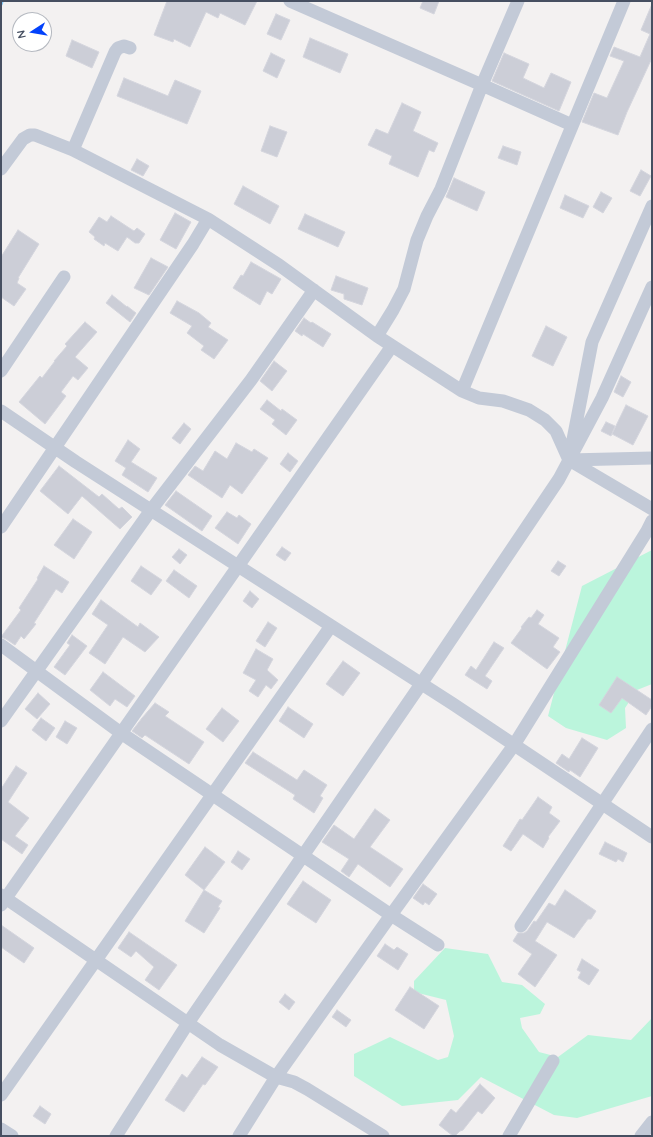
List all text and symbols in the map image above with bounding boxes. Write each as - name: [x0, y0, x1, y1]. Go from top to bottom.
- north arrow: [12, 12, 52, 52]
- text: N: [14, 29, 29, 40]

